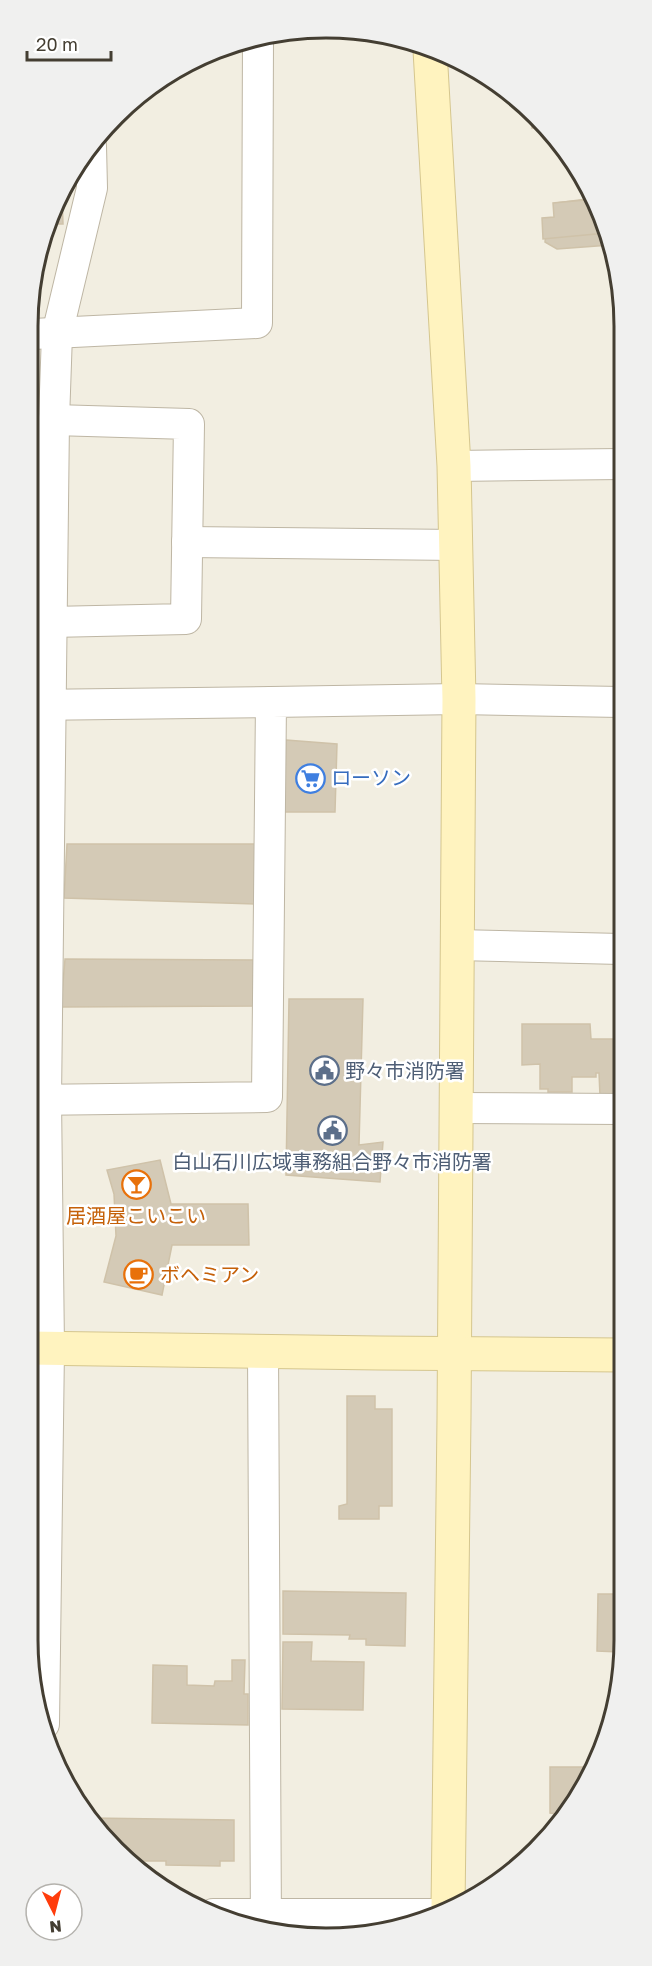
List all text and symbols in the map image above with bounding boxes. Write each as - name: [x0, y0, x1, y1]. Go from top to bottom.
- scale bar: [27, 24, 111, 62]
- text: 20 m: [36, 33, 78, 55]
- supermarket icon: ローソン: [294, 762, 326, 794]
- place label: ローソン: [331, 765, 411, 789]
- public building icon: 野々市消防署: [308, 1055, 340, 1087]
- place label: 野々市消防署: [345, 1058, 465, 1082]
- public building icon: 白山石川広域事務組合野々市消防署: [316, 1115, 348, 1147]
- place label: 白山石川広域事務組合野々市消防署: [172, 1149, 492, 1173]
- bar icon: 居酒屋こいこい: [120, 1169, 152, 1201]
- place label: 居酒屋こいこい: [66, 1203, 206, 1227]
- cafe icon: ボヘミアン: [123, 1259, 155, 1291]
- place label: ボヘミアン: [160, 1262, 259, 1286]
- north arrow: [24, 1882, 84, 1942]
- text: N: [48, 1916, 63, 1937]

